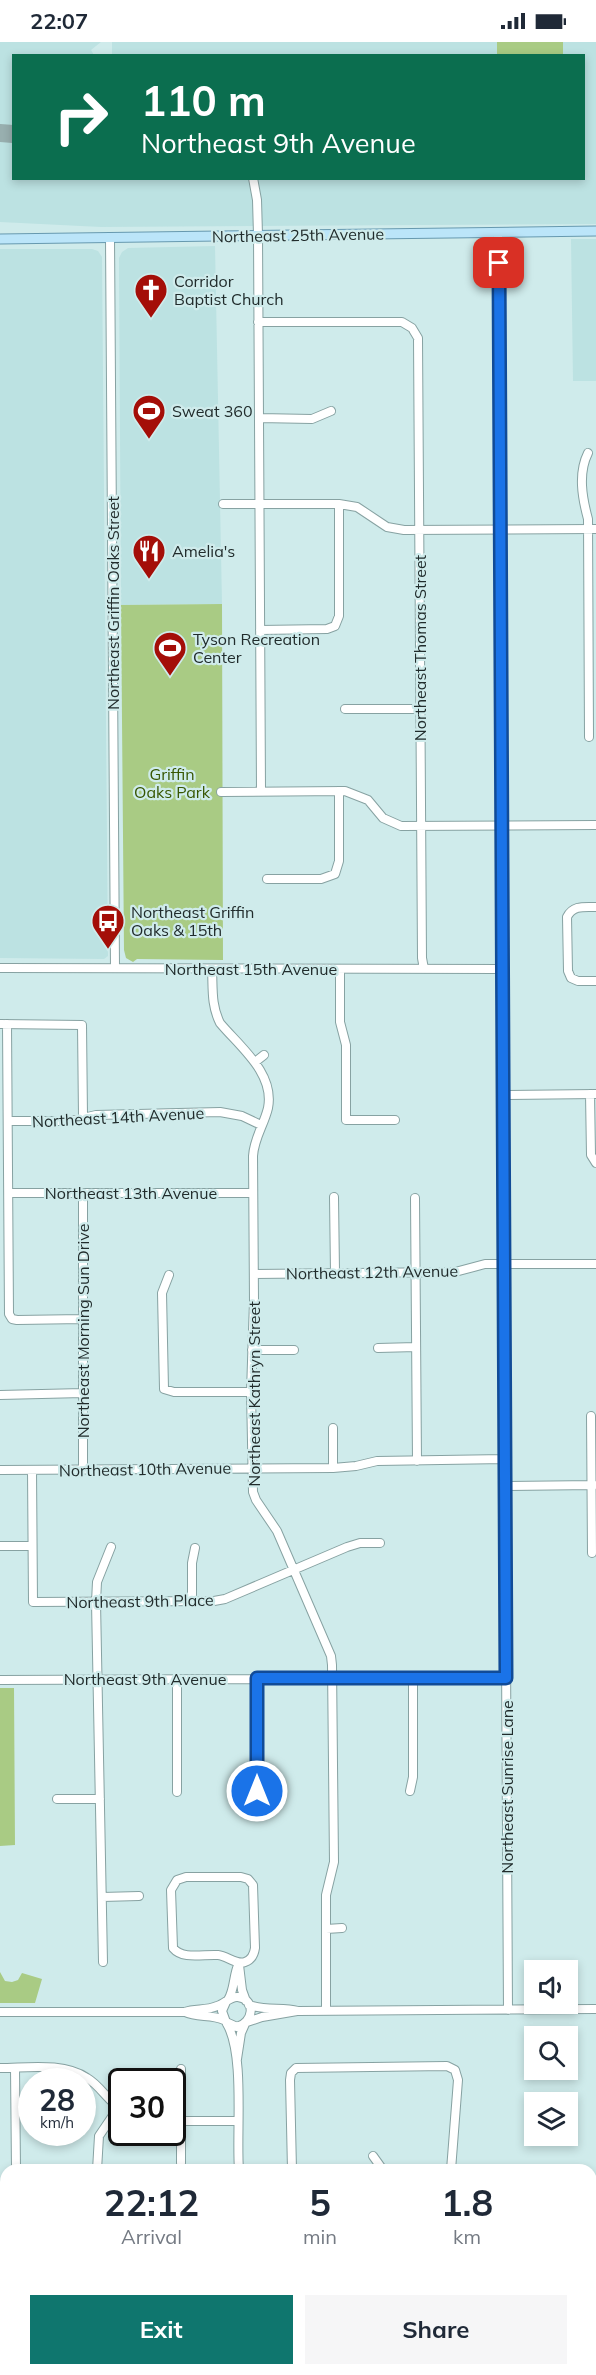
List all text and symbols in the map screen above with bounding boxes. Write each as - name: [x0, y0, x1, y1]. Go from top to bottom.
- text: 22:07: [30, 7, 88, 35]
- text: 110 m: [141, 74, 266, 127]
- icon: right: [42, 78, 120, 156]
- text: Northeast 9th Avenue: [141, 126, 416, 160]
- street label: Northeast 25th Avenue: [212, 223, 384, 247]
- pin: [473, 237, 524, 288]
- icon: arrive: [482, 246, 515, 279]
- place label: Corridor Baptist Church: [174, 271, 284, 309]
- church icon: Corridor Baptist Church: [133, 272, 169, 319]
- sports icon: Sweat 360: [131, 393, 167, 440]
- place label: Sweat 360: [172, 401, 253, 421]
- street label: Northeast Griffin Oaks Street: [103, 496, 123, 710]
- restaurant icon: Amelia's: [131, 533, 167, 580]
- place label: Amelia's: [172, 541, 235, 561]
- street label: Northeast Thomas Street: [410, 554, 430, 741]
- place label: Tyson Recreation Center: [193, 629, 320, 667]
- sports icon: Tyson Recreation Center: [152, 630, 188, 677]
- park label: Griffin Oaks Park: [134, 764, 211, 802]
- place label: Northeast Griffin Oaks & 15th: [131, 902, 254, 940]
- bus stop icon: Northeast Griffin Oaks & 15th: [90, 903, 126, 950]
- street label: Northeast 15th Avenue: [165, 959, 337, 979]
- street label: Northeast 14th Avenue: [31, 1103, 205, 1131]
- street label: Northeast 13th Avenue: [45, 1183, 217, 1203]
- street label: Northeast Morning Sun Drive: [73, 1224, 93, 1438]
- street label: Northeast 12th Avenue: [286, 1260, 458, 1284]
- street label: Northeast Kathryn Street: [244, 1301, 264, 1487]
- street label: Northeast 10th Avenue: [59, 1457, 231, 1481]
- street label: Northeast 9th Place: [66, 1590, 214, 1612]
- street label: Northeast 9th Avenue: [64, 1669, 226, 1689]
- street label: Northeast Sunrise Lane: [497, 1700, 517, 1874]
- position arrow: [225, 1759, 289, 1823]
- map controls: [524, 1960, 578, 2146]
- button: sound: [524, 1960, 578, 2014]
- button: search: [524, 2026, 578, 2080]
- speed limit sign: 30: [108, 2068, 186, 2146]
- text: 28: [39, 2081, 75, 2119]
- button: layers: [524, 2092, 578, 2146]
- text: km/h: [40, 2113, 74, 2132]
- text: 22:12: [104, 2180, 199, 2225]
- text: 5: [309, 2180, 331, 2225]
- text: 1.8: [441, 2180, 493, 2225]
- text: Arrival: [121, 2224, 182, 2249]
- text: min: [303, 2224, 337, 2249]
- text: km: [453, 2224, 481, 2249]
- button: Exit: [30, 2295, 293, 2364]
- button: Share: [305, 2295, 567, 2364]

